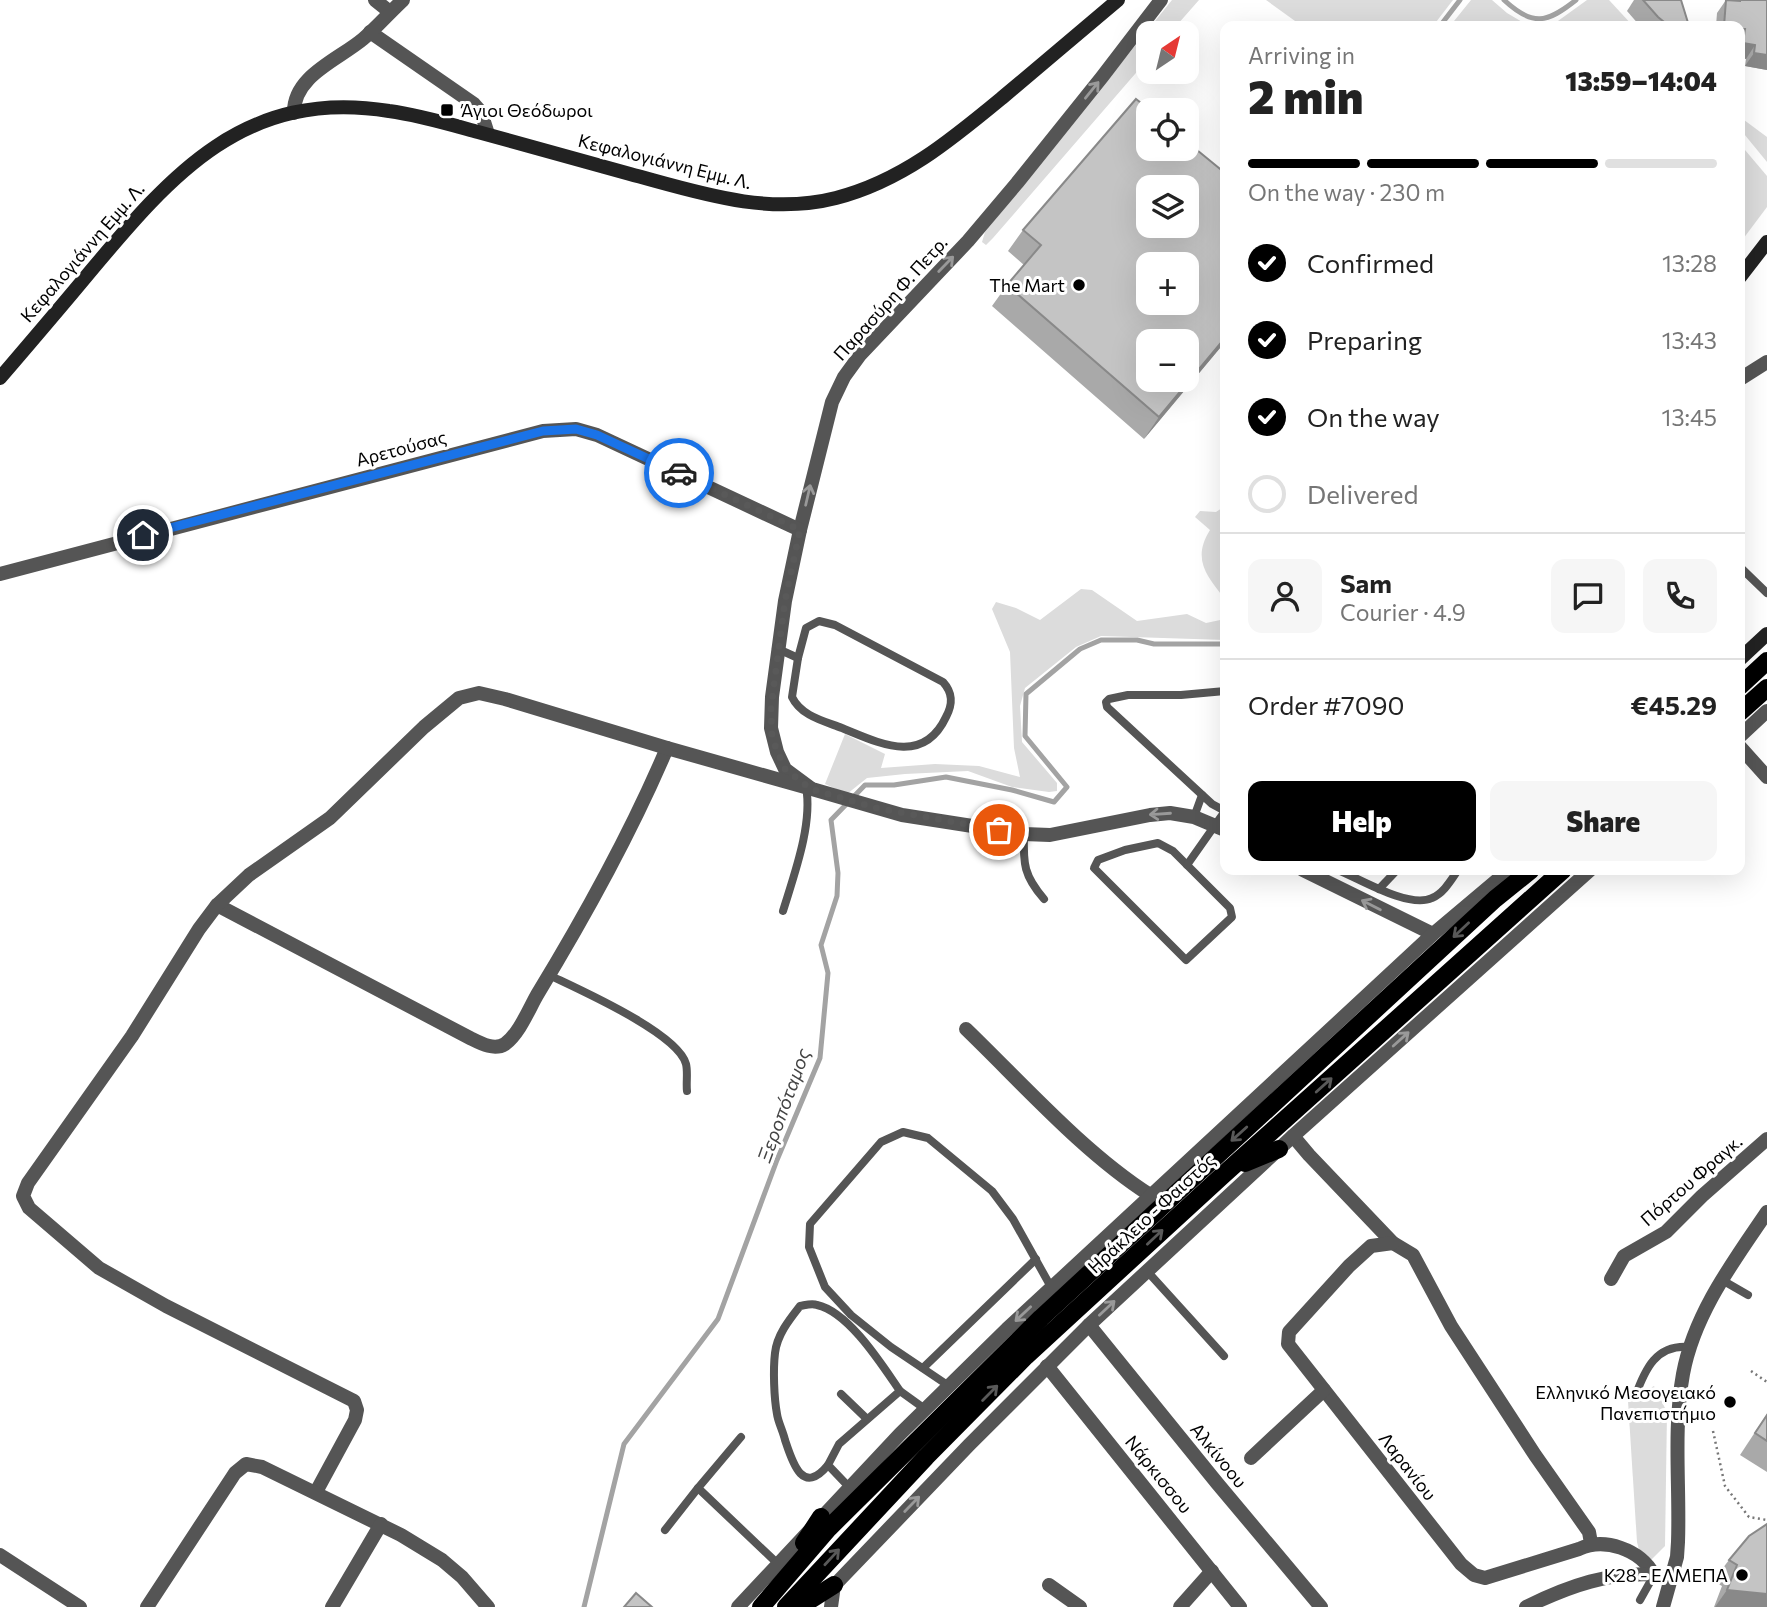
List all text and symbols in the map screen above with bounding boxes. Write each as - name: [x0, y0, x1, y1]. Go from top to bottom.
- north arrow: [1136, 21, 1199, 84]
- map controls: [1136, 21, 1199, 392]
- text: Arriving in: [1248, 41, 1355, 69]
- text: 13:59–14:04: [1565, 65, 1717, 96]
- text: 2 min: [1248, 67, 1364, 123]
- one-way arrow: [1085, 81, 1100, 99]
- button: locate: [1136, 98, 1199, 161]
- place label: Άγιοι Θεόδωροι: [460, 99, 593, 121]
- marker: Άγιοι Θεόδωροι: [439, 102, 455, 118]
- street label: Κεφαλογιάννη Εμμ. Λ.: [576, 129, 754, 193]
- button: layers: [1136, 175, 1199, 238]
- street label: Κεφαλογιάννη Εμμ. Λ.: [15, 178, 149, 326]
- text: On the way · 230 m: [1248, 178, 1445, 206]
- street label: Παρασύρη Φ. Πετρ.: [828, 231, 952, 365]
- icon: check: [1248, 244, 1286, 282]
- text: Confirmed: [1307, 247, 1434, 278]
- text: 13:28: [1662, 249, 1717, 277]
- button: +: [1136, 252, 1199, 315]
- one-way arrow: [937, 255, 954, 272]
- place label: The Mart: [989, 274, 1065, 296]
- marker: The Mart: [1071, 277, 1087, 293]
- icon: check: [1248, 321, 1286, 359]
- text: Preparing: [1307, 324, 1422, 355]
- text: 13:43: [1662, 326, 1717, 354]
- button: −: [1136, 329, 1199, 392]
- icon: check: [1248, 398, 1286, 436]
- text: On the way: [1307, 401, 1440, 432]
- text: 13:45: [1662, 403, 1717, 431]
- street label: Αρετούσας: [353, 425, 449, 471]
- courier: [644, 438, 714, 508]
- icon: car: [660, 454, 698, 492]
- text: Delivered: [1307, 478, 1418, 509]
- one-way arrow: [801, 484, 815, 507]
- pin: [113, 505, 173, 565]
- icon: home: [124, 516, 162, 554]
- button: person: [1248, 559, 1322, 633]
- button: chat: [1551, 559, 1625, 633]
- button: phone: [1643, 559, 1717, 633]
- text: Sam: [1340, 567, 1392, 598]
- text: Courier · 4.9: [1340, 598, 1466, 626]
- text: Order #7090: [1248, 689, 1404, 720]
- text: €45.29: [1630, 689, 1717, 720]
- button: Help: [1248, 781, 1476, 861]
- button: Share: [1490, 781, 1717, 861]
- pin: [969, 800, 1029, 860]
- one-way arrow: [1149, 808, 1171, 821]
- icon: bag: [980, 811, 1018, 849]
- one-way arrow: [1361, 897, 1382, 911]
- one-way arrow: [1453, 922, 1470, 939]
- one-way arrow: [1392, 1030, 1409, 1047]
- water label: Ξεροπόταμος: [751, 1044, 814, 1166]
- one-way arrow: [1315, 1077, 1333, 1093]
- one-way arrow: [1231, 1125, 1248, 1142]
- street label: Πόρτου Φραγκ.: [1636, 1130, 1746, 1230]
- street label: Ηράκλειο - Φαιστός: [1083, 1148, 1219, 1277]
- one-way arrow: [1146, 1229, 1164, 1245]
- one-way arrow: [1098, 1300, 1115, 1317]
- one-way arrow: [1015, 1305, 1032, 1322]
- place label: Ελληνικό Μεσογειακό Πανεπιστήμιο: [1535, 1381, 1716, 1424]
- one-way arrow: [981, 1385, 998, 1402]
- marker: Ελληνικό Μεσογειακό Πανεπιστήμιο: [1722, 1394, 1738, 1410]
- street label: Αλκίνοου: [1186, 1418, 1252, 1492]
- street label: Λαρανίου: [1375, 1428, 1441, 1504]
- street label: Νάρκισσου: [1121, 1431, 1197, 1517]
- one-way arrow: [904, 1496, 921, 1513]
- one-way arrow: [824, 1548, 840, 1566]
- place label: Κ28 - ΕΛΜΕΠΑ: [1604, 1564, 1728, 1586]
- marker: Κ28 - ΕΛΜΕΠΑ: [1734, 1567, 1750, 1583]

